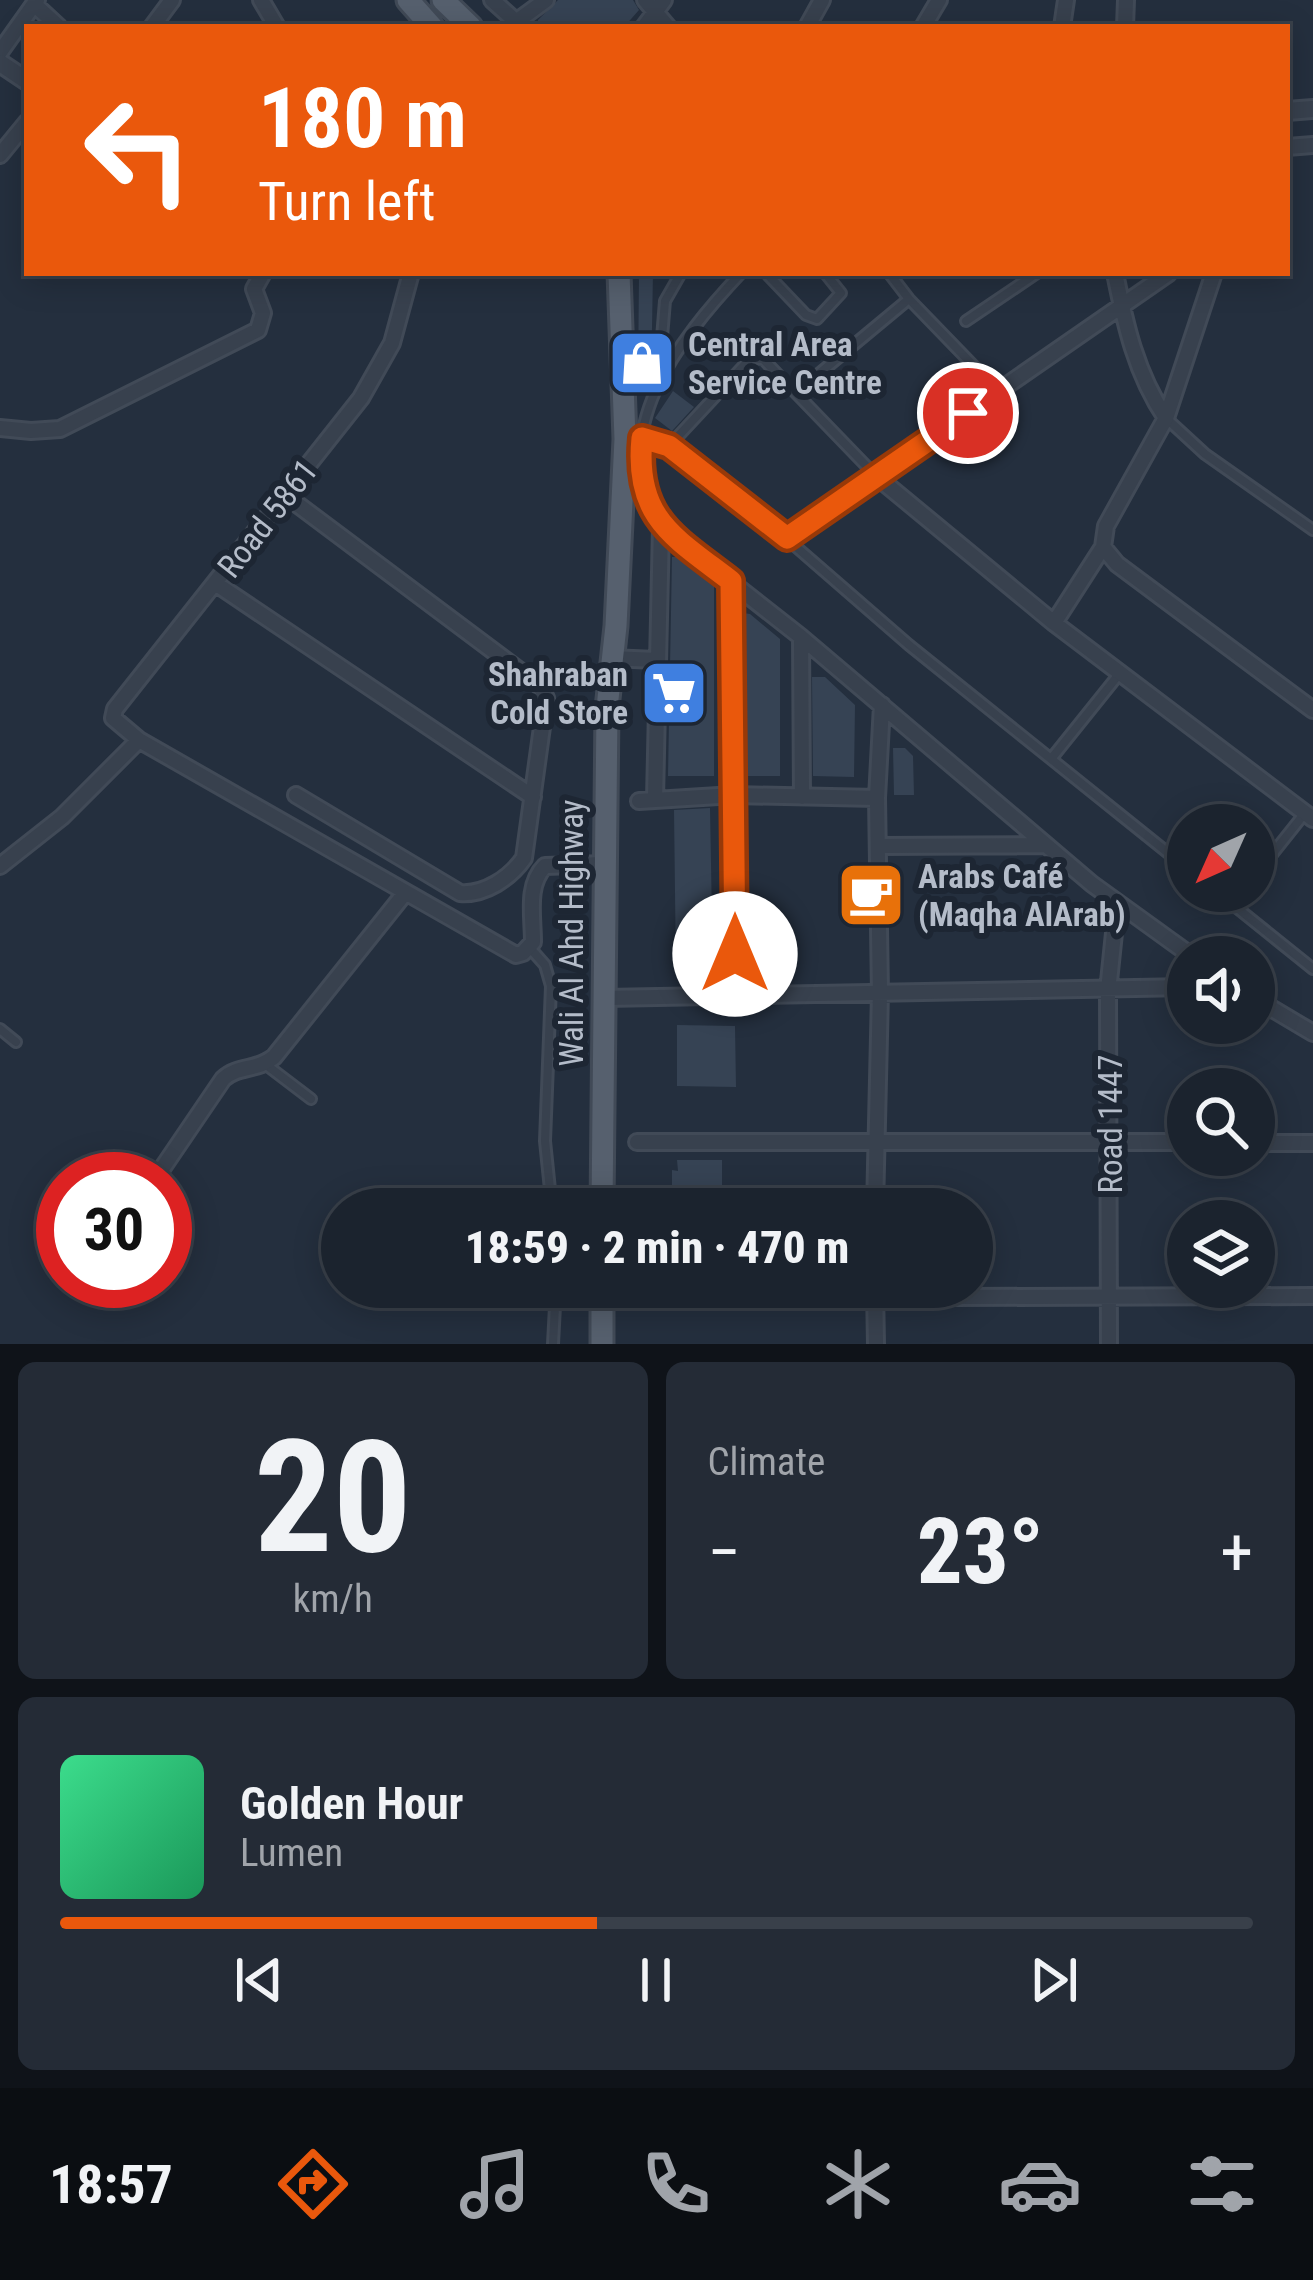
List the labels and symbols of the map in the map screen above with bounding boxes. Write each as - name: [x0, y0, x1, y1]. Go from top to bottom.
- place label: Central Area Service Centre: [688, 325, 882, 402]
- shop icon: Central Area Service Centre: [607, 328, 677, 398]
- pin: [917, 362, 1019, 464]
- street label: Road 5861: [209, 452, 326, 585]
- place label: Shahraban Cold Store: [488, 655, 628, 732]
- supermarket icon: Shahraban Cold Store: [639, 658, 709, 728]
- street label: Wali Al Ahd Highway: [552, 799, 591, 1067]
- north arrow: [1167, 804, 1275, 912]
- place label: Arabs Café (Maqha AlArab): [918, 857, 1126, 934]
- cafe icon: Arabs Café (Maqha AlArab): [836, 860, 906, 930]
- position arrow: [672, 891, 798, 1017]
- street label: Road 1447: [1091, 1055, 1130, 1194]
- speed limit sign: 30: [36, 1152, 192, 1308]

